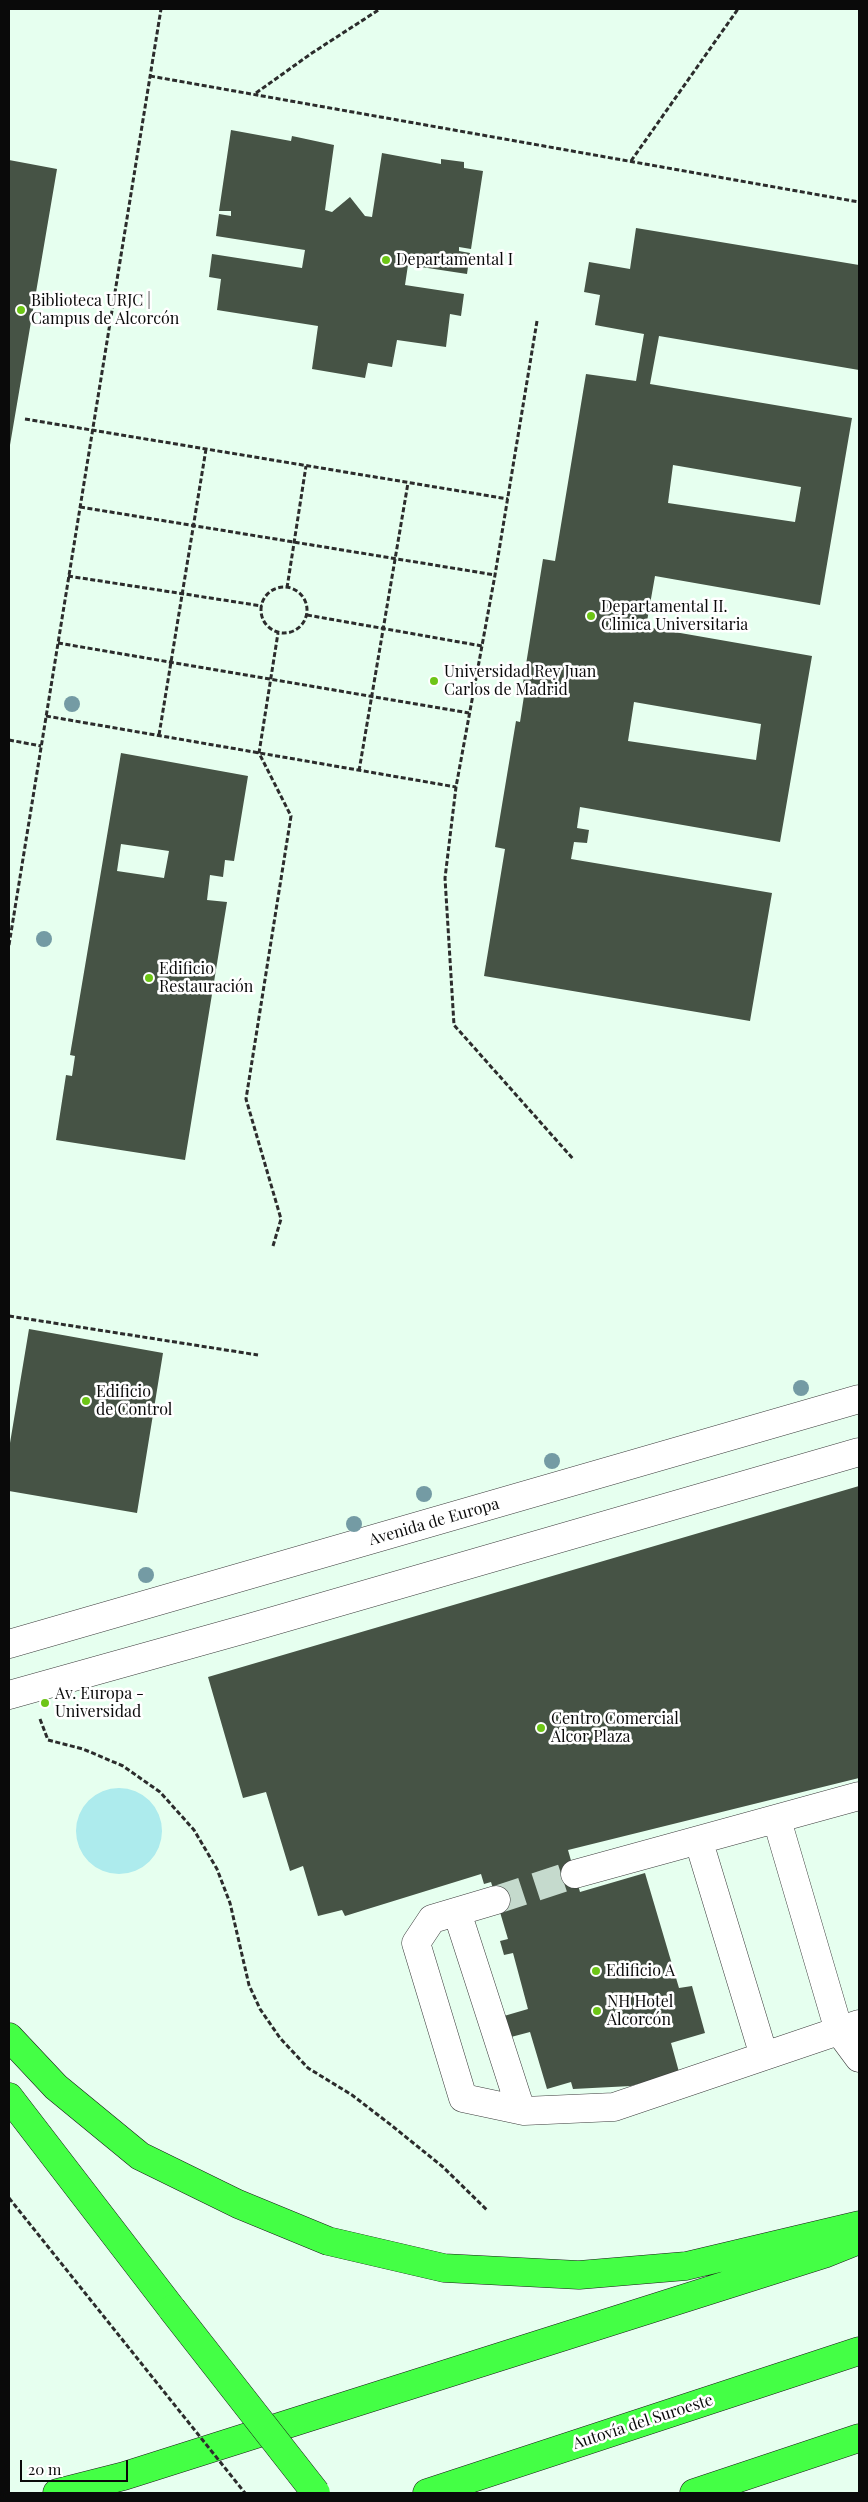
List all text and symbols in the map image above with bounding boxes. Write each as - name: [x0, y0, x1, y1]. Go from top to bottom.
- place label: Departamental I: [396, 250, 513, 270]
- marker: Departamental I: [380, 254, 392, 266]
- place label: Biblioteca URJC | Campus de Alcorcón: [31, 291, 179, 329]
- marker: Biblioteca URJC | Campus de Alcorcón: [15, 304, 27, 316]
- place label: Departamental II. Clinica Universitaria: [601, 597, 748, 635]
- marker: Departamental II. Clinica Universitaria: [585, 610, 597, 622]
- place label: Universidad Rey Juan Carlos de Madrid: [444, 662, 596, 700]
- marker: Universidad Rey Juan Carlos de Madrid: [428, 675, 440, 687]
- place label: Edificio Restauración: [159, 959, 253, 997]
- marker: Edificio Restauración: [143, 972, 155, 984]
- place label: Edificio de Control: [96, 1382, 172, 1420]
- marker: Edificio de Control: [80, 1395, 92, 1407]
- street label: Avenida de Europa: [367, 1494, 501, 1550]
- place label: Av. Europa - Universidad: [55, 1684, 144, 1722]
- marker: Av. Europa - Universidad: [39, 1697, 51, 1709]
- place label: Centro Comercial Alcor Plaza: [551, 1709, 679, 1747]
- marker: Centro Comercial Alcor Plaza: [535, 1722, 547, 1734]
- place label: Edificio A: [606, 1961, 675, 1981]
- marker: Edificio A: [590, 1965, 602, 1977]
- place label: NH Hotel Alcorcón: [607, 1992, 673, 2030]
- marker: NH Hotel Alcorcón: [591, 2005, 603, 2017]
- street label: Autovía del Suroeste: [571, 2390, 715, 2454]
- scale bar: [22, 2450, 130, 2482]
- text: 20 m: [28, 2459, 61, 2479]

